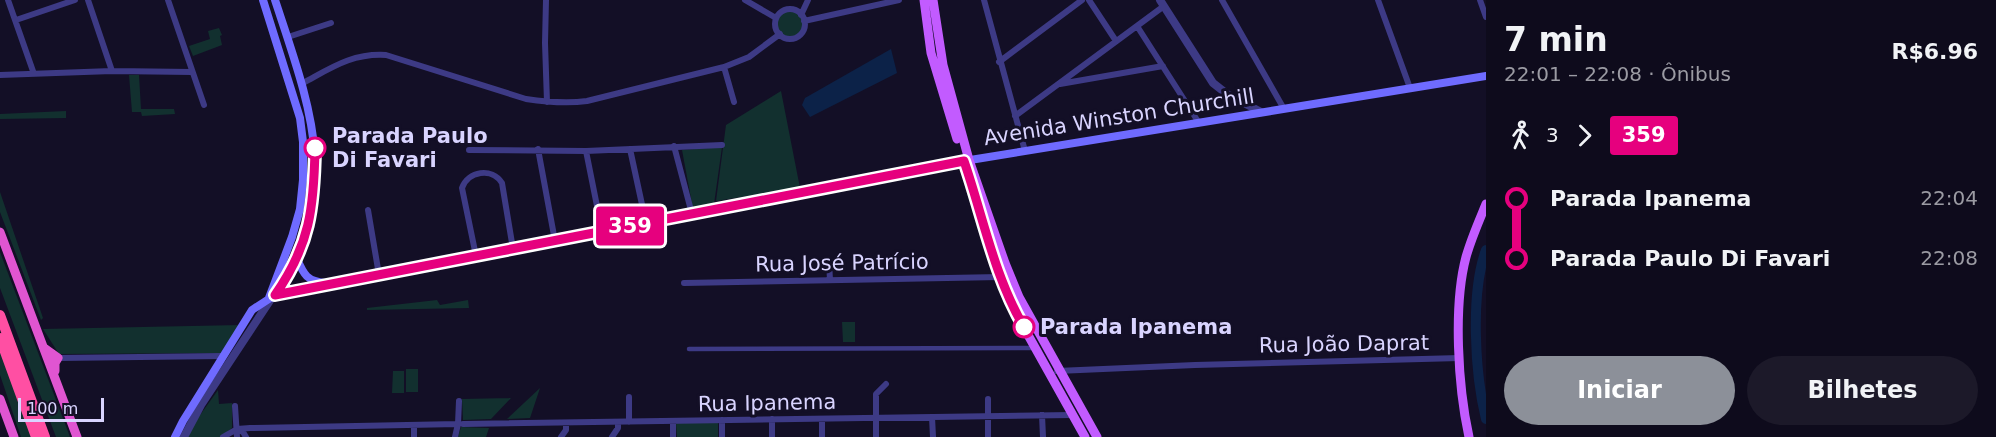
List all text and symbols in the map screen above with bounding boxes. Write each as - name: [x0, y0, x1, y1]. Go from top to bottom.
- text: 7 min: [1504, 20, 1608, 59]
- text: R$6.96: [1891, 39, 1978, 64]
- text: 22:01 – 22:08 · Ônibus: [1504, 62, 1731, 86]
- street label: Avenida Winston Churchill: [982, 84, 1256, 150]
- icon: walk: [1504, 119, 1537, 152]
- icon: forward: [1568, 119, 1601, 152]
- text: 3: [1546, 123, 1559, 147]
- text: 359: [1622, 123, 1666, 147]
- place label: Parada Paulo Di Favari: [332, 124, 488, 172]
- marker: Parada Paulo Di Favari: [304, 137, 326, 159]
- text: Parada Ipanema: [1550, 186, 1751, 211]
- text: 22:04: [1920, 186, 1978, 210]
- line badge: 359: [596, 206, 664, 246]
- text: 359: [608, 214, 652, 238]
- text: Parada Paulo Di Favari: [1550, 246, 1830, 271]
- text: 22:08: [1920, 246, 1978, 270]
- street label: Rua José Patrício: [755, 249, 929, 277]
- place label: Parada Ipanema: [1040, 315, 1232, 339]
- marker: Parada Ipanema: [1013, 316, 1035, 338]
- street label: Rua João Daprat: [1259, 331, 1429, 357]
- button: Iniciar: [1504, 356, 1735, 425]
- button: Bilhetes: [1747, 356, 1978, 425]
- street label: Rua Ipanema: [698, 390, 836, 416]
- scale bar: [18, 395, 104, 422]
- text: 100 m: [27, 399, 78, 418]

